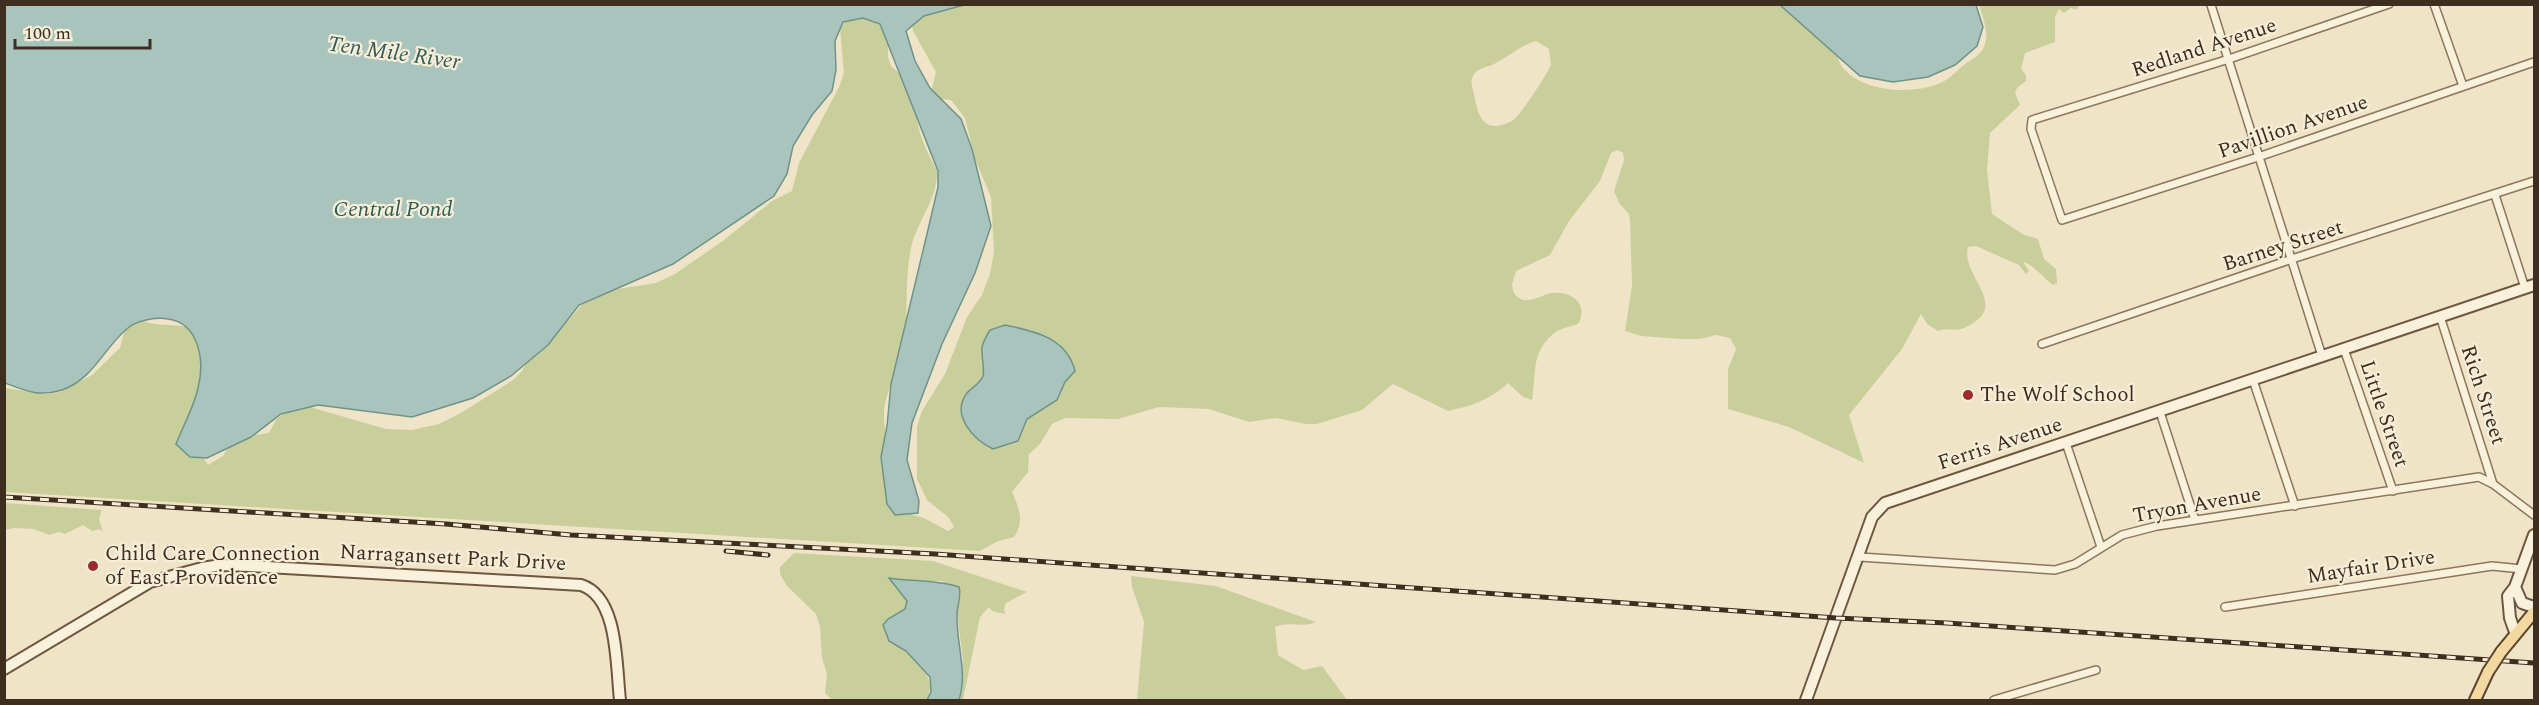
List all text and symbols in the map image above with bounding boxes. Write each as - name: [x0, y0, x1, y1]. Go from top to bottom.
- street label: Redland Avenue: [2127, 9, 2281, 87]
- scale bar: [15, 12, 150, 50]
- text: 100 m: [24, 20, 71, 47]
- water label: Ten Mile River: [326, 27, 463, 79]
- street label: Pavillion Avenue: [2214, 86, 2372, 168]
- water label: Central Pond: [333, 193, 453, 226]
- street label: Barney Street: [2218, 211, 2348, 281]
- street label: Rich Street: [2452, 341, 2514, 449]
- street label: Little Street: [2351, 356, 2417, 472]
- place label: The Wolf School: [1980, 379, 2135, 411]
- marker: The Wolf School: [1961, 388, 1975, 402]
- street label: Ferris Avenue: [1934, 409, 2066, 479]
- street label: Tryon Avenue: [2130, 478, 2264, 532]
- street label: Narragansett Park Drive: [339, 536, 567, 580]
- place label: Child Care Connection of East Providence: [105, 538, 320, 594]
- street label: Mayfair Drive: [2305, 541, 2437, 593]
- marker: Child Care Connection of East Providence: [86, 559, 100, 573]

